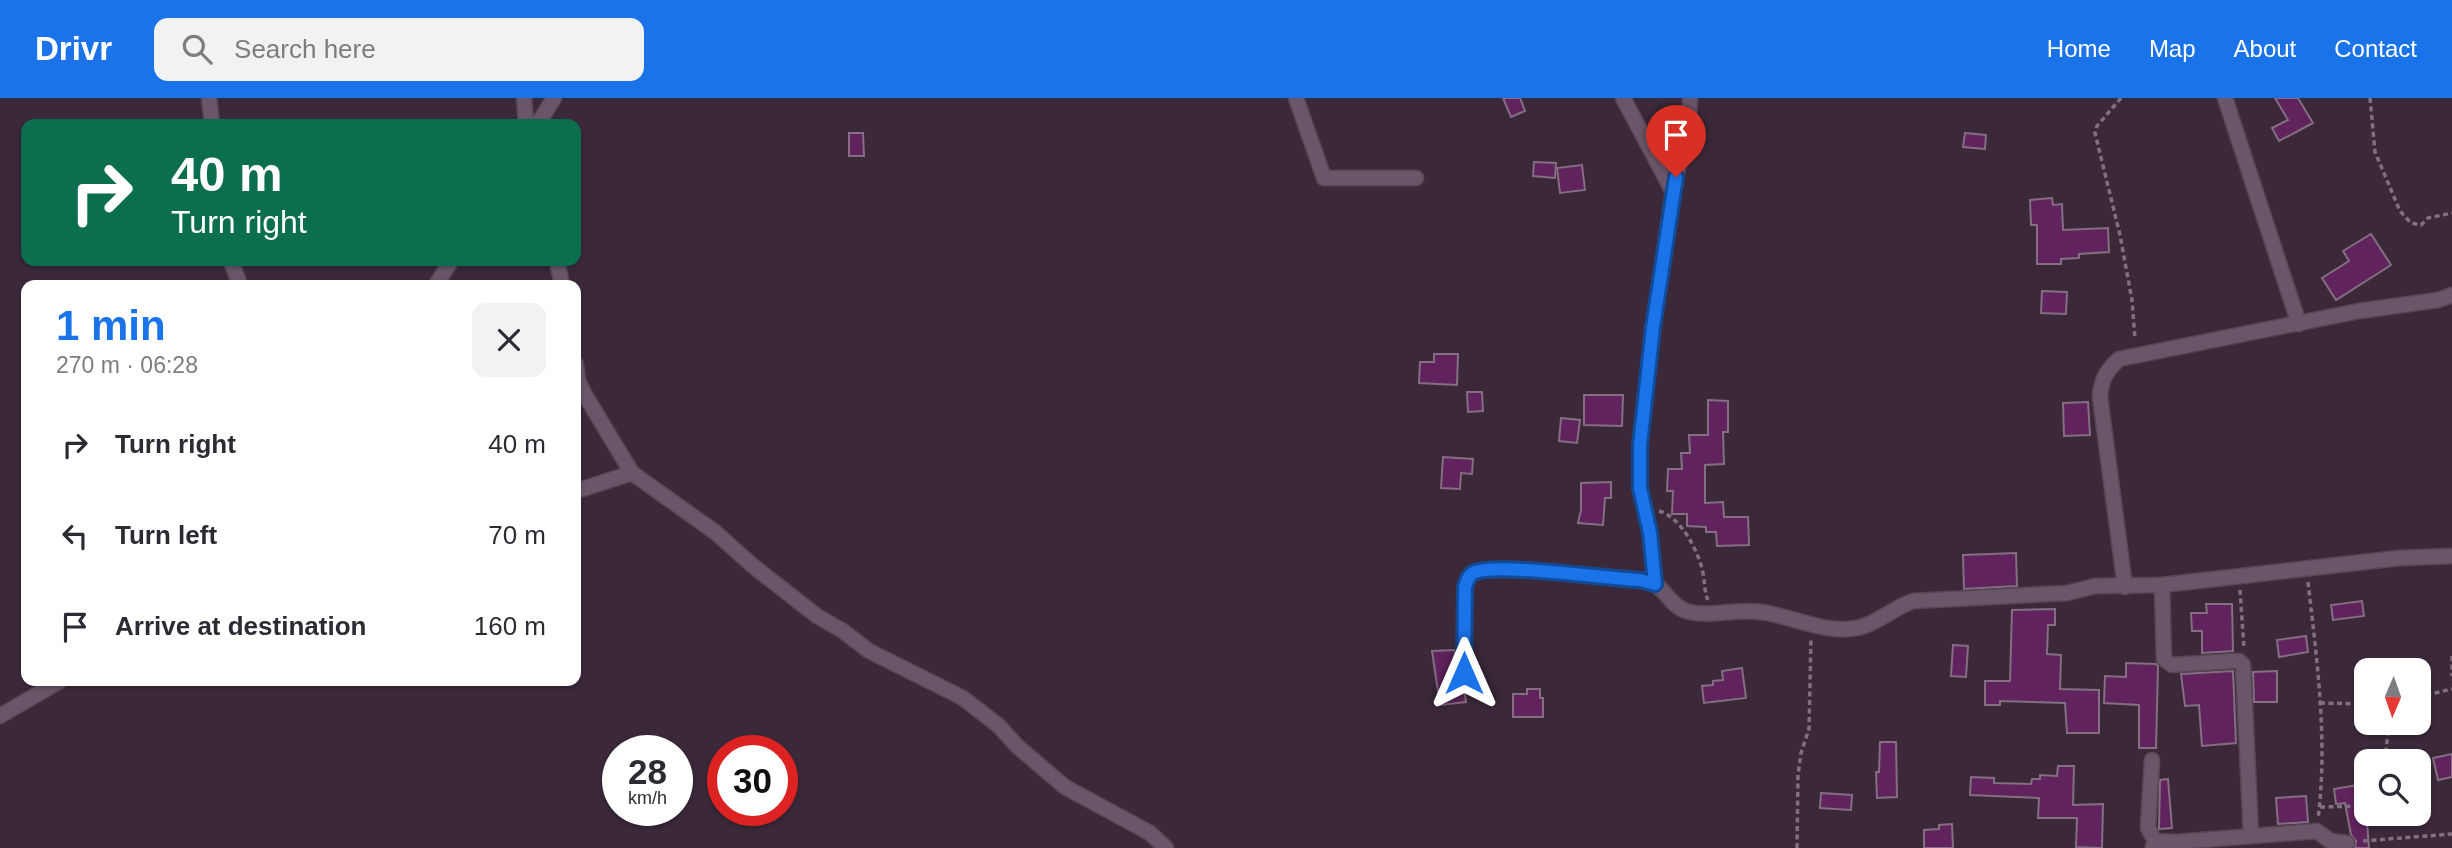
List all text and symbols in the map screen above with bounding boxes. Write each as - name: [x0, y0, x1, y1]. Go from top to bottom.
- search box: [154, 18, 644, 81]
- text: Drivr: [35, 30, 112, 67]
- icon: search: [178, 30, 216, 68]
- text: Search here: [234, 34, 376, 64]
- text: Home: [2047, 35, 2111, 62]
- text: Map: [2149, 35, 2196, 62]
- text: About: [2234, 35, 2296, 62]
- text: Contact: [2334, 35, 2417, 62]
- pin: [1646, 105, 1706, 177]
- icon: arrive: [1657, 116, 1695, 154]
- icon: right: [56, 147, 147, 238]
- text: 40 m: [171, 147, 283, 201]
- text: Turn right: [171, 204, 307, 240]
- text: 1 min: [56, 302, 166, 349]
- button: close: [472, 303, 546, 377]
- text: 270 m · 06:28: [56, 352, 198, 378]
- icon: right: [56, 426, 94, 464]
- text: Turn right: [115, 429, 236, 459]
- text: 40 m: [488, 429, 546, 459]
- icon: left: [56, 517, 94, 555]
- text: Turn left: [115, 520, 217, 550]
- text: 70 m: [488, 520, 546, 550]
- icon: arrive: [56, 608, 94, 646]
- text: Arrive at destination: [115, 611, 366, 641]
- text: 160 m: [474, 611, 546, 641]
- position arrow: [1427, 636, 1501, 710]
- north arrow: [2354, 658, 2431, 735]
- map controls: [2354, 658, 2431, 826]
- speed limit sign: 30: [707, 735, 798, 826]
- button: search: [2354, 749, 2431, 826]
- text: 28: [628, 752, 667, 791]
- text: km/h: [628, 788, 667, 808]

